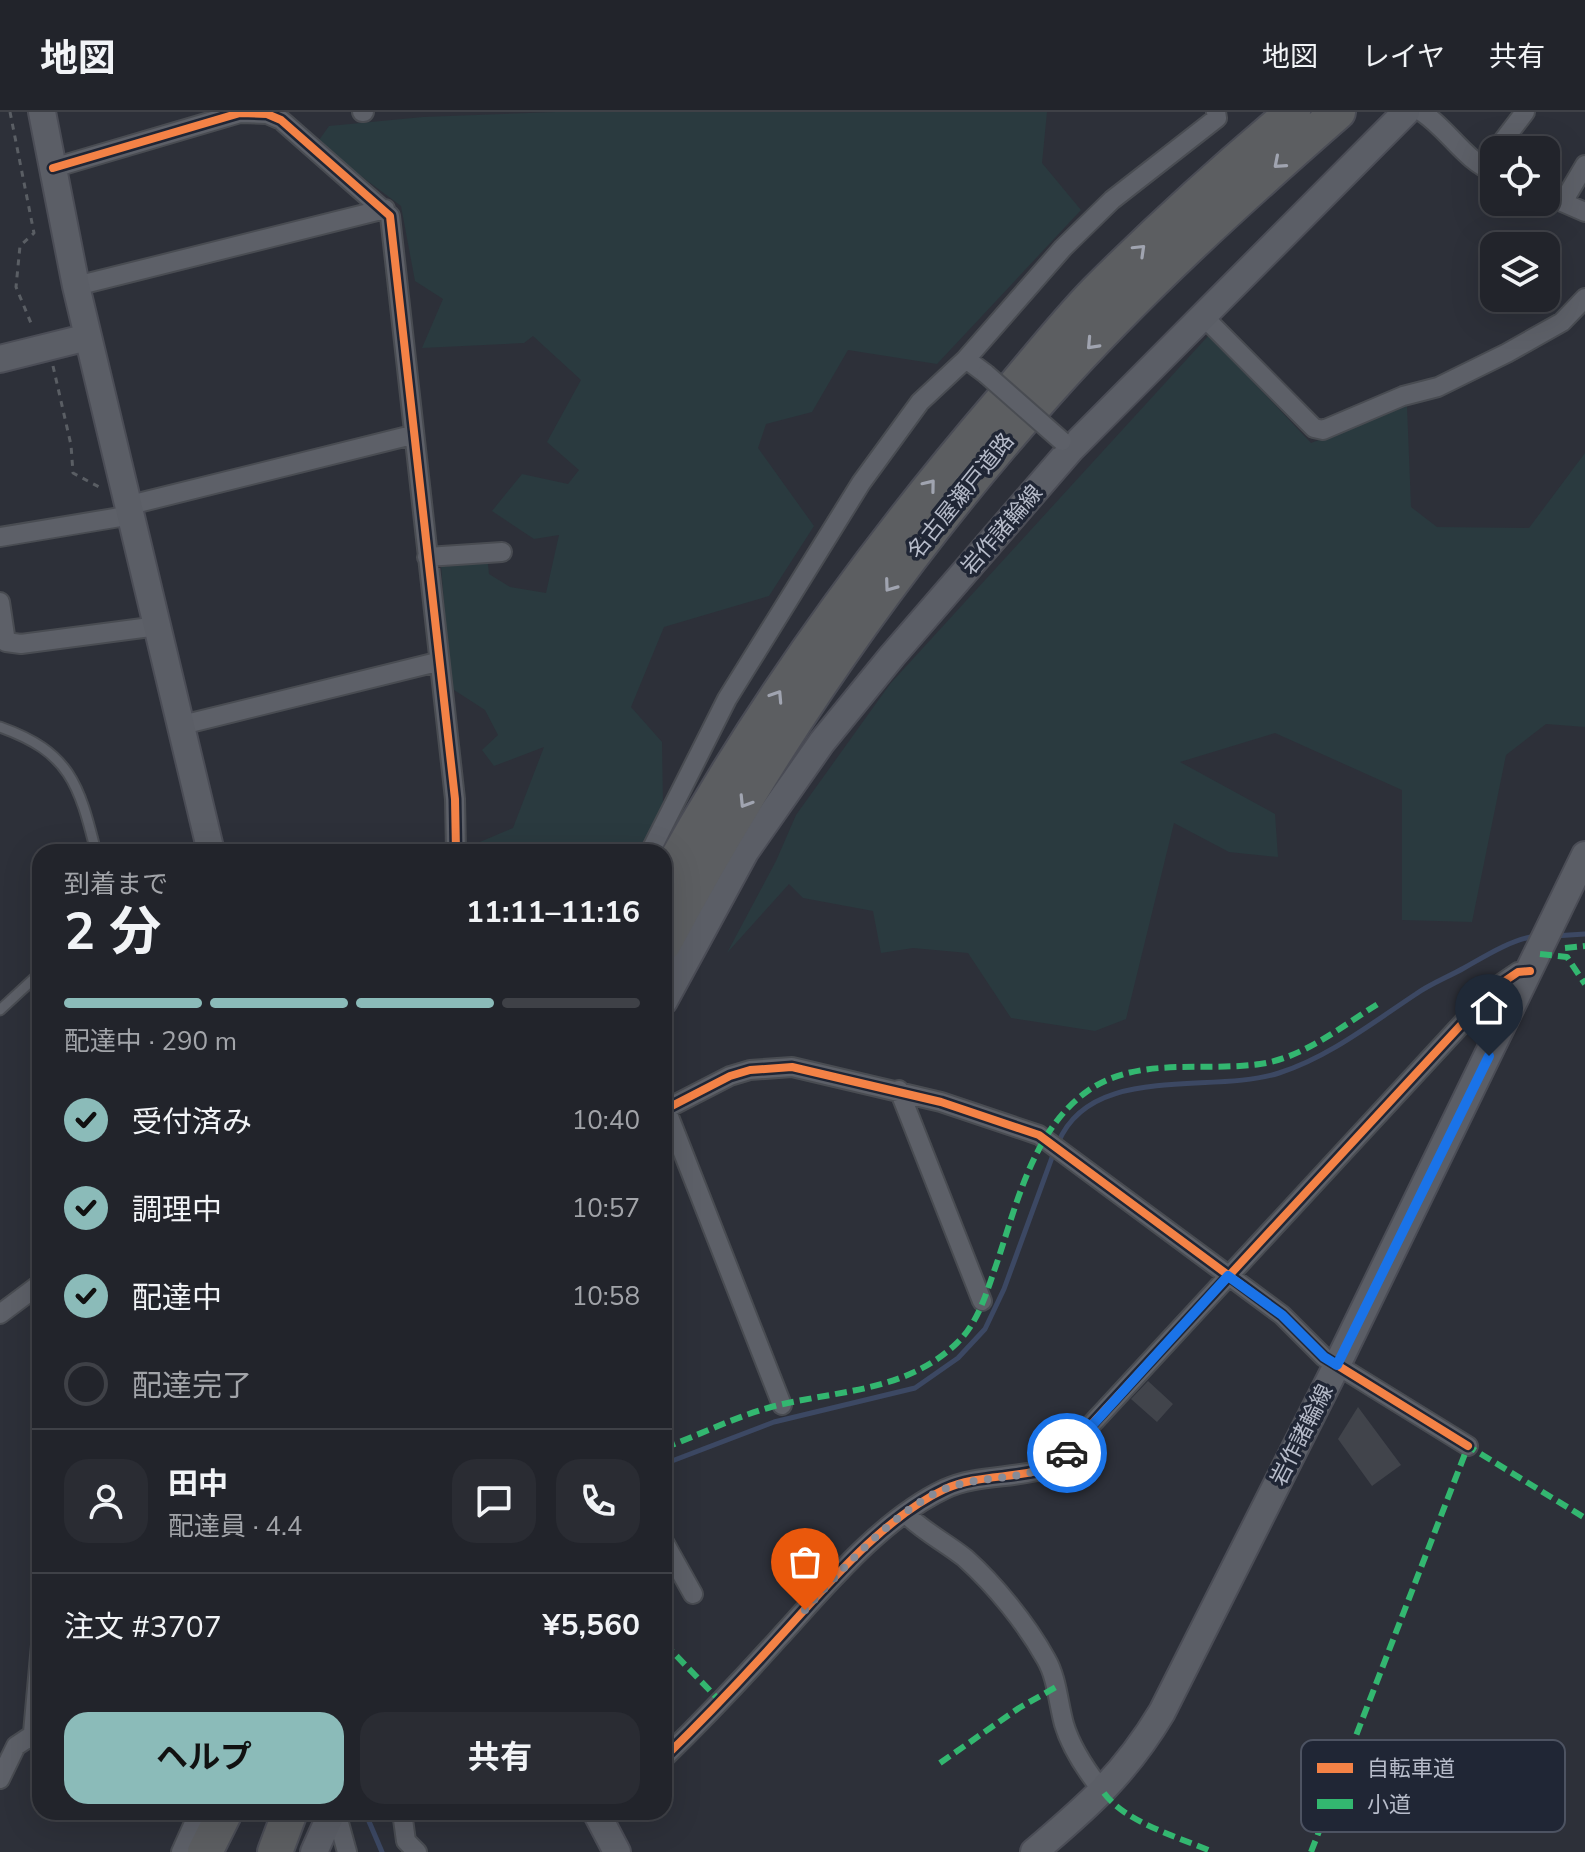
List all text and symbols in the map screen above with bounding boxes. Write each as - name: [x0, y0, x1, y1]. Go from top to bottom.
- text: 地図: [40, 33, 116, 84]
- text: 地図: [1262, 38, 1318, 76]
- text: レイヤ: [1362, 38, 1445, 76]
- text: 共有: [1489, 38, 1545, 76]
- map controls: [1480, 136, 1560, 312]
- button: locate: [1480, 136, 1560, 216]
- one-way arrow: [1274, 154, 1288, 168]
- button: layers: [1480, 232, 1560, 312]
- one-way arrow: [1131, 245, 1145, 259]
- one-way arrow: [1087, 334, 1101, 349]
- street label: 名古屋瀬戸道路: [901, 427, 1021, 565]
- street label: 岩作諸輪線: [955, 479, 1049, 581]
- one-way arrow: [920, 480, 935, 494]
- one-way arrow: [885, 577, 899, 592]
- one-way arrow: [768, 690, 783, 704]
- one-way arrow: [739, 793, 754, 808]
- text: 到着まで: [64, 867, 168, 902]
- text: 11:11–11:16: [466, 892, 640, 933]
- text: 2 分: [64, 896, 161, 967]
- pin: [1455, 974, 1523, 1056]
- icon: home: [1467, 986, 1511, 1030]
- text: 配達中 · 290 m: [64, 1024, 237, 1059]
- icon: check: [64, 1098, 108, 1142]
- text: 受付済み: [132, 1102, 252, 1143]
- text: 10:40: [572, 1103, 640, 1138]
- icon: check: [64, 1186, 108, 1230]
- text: 調理中: [132, 1190, 222, 1231]
- text: 10:57: [572, 1191, 640, 1226]
- icon: check: [64, 1274, 108, 1318]
- text: 配達中: [132, 1278, 222, 1319]
- text: 10:58: [572, 1279, 640, 1314]
- text: 配達完了: [132, 1366, 252, 1407]
- street label: 岩作諸輪線: [1264, 1379, 1340, 1491]
- courier: [1027, 1413, 1107, 1493]
- icon: car: [1045, 1431, 1089, 1475]
- button: person: [64, 1459, 148, 1543]
- button: chat: [452, 1459, 536, 1543]
- button: phone: [556, 1459, 640, 1543]
- text: 田中: [168, 1464, 228, 1505]
- text: 配達員 · 4.4: [168, 1509, 302, 1544]
- pin: [771, 1528, 839, 1610]
- icon: bag: [783, 1540, 827, 1584]
- text: ¥5,560: [543, 1605, 640, 1646]
- text: 注文 #3707: [64, 1607, 222, 1648]
- button: ヘルプ: [64, 1712, 344, 1804]
- button: 共有: [360, 1712, 640, 1804]
- legend: [1301, 1740, 1565, 1832]
- text: 自転車道: [1367, 1754, 1455, 1784]
- text: 小道: [1367, 1790, 1411, 1820]

